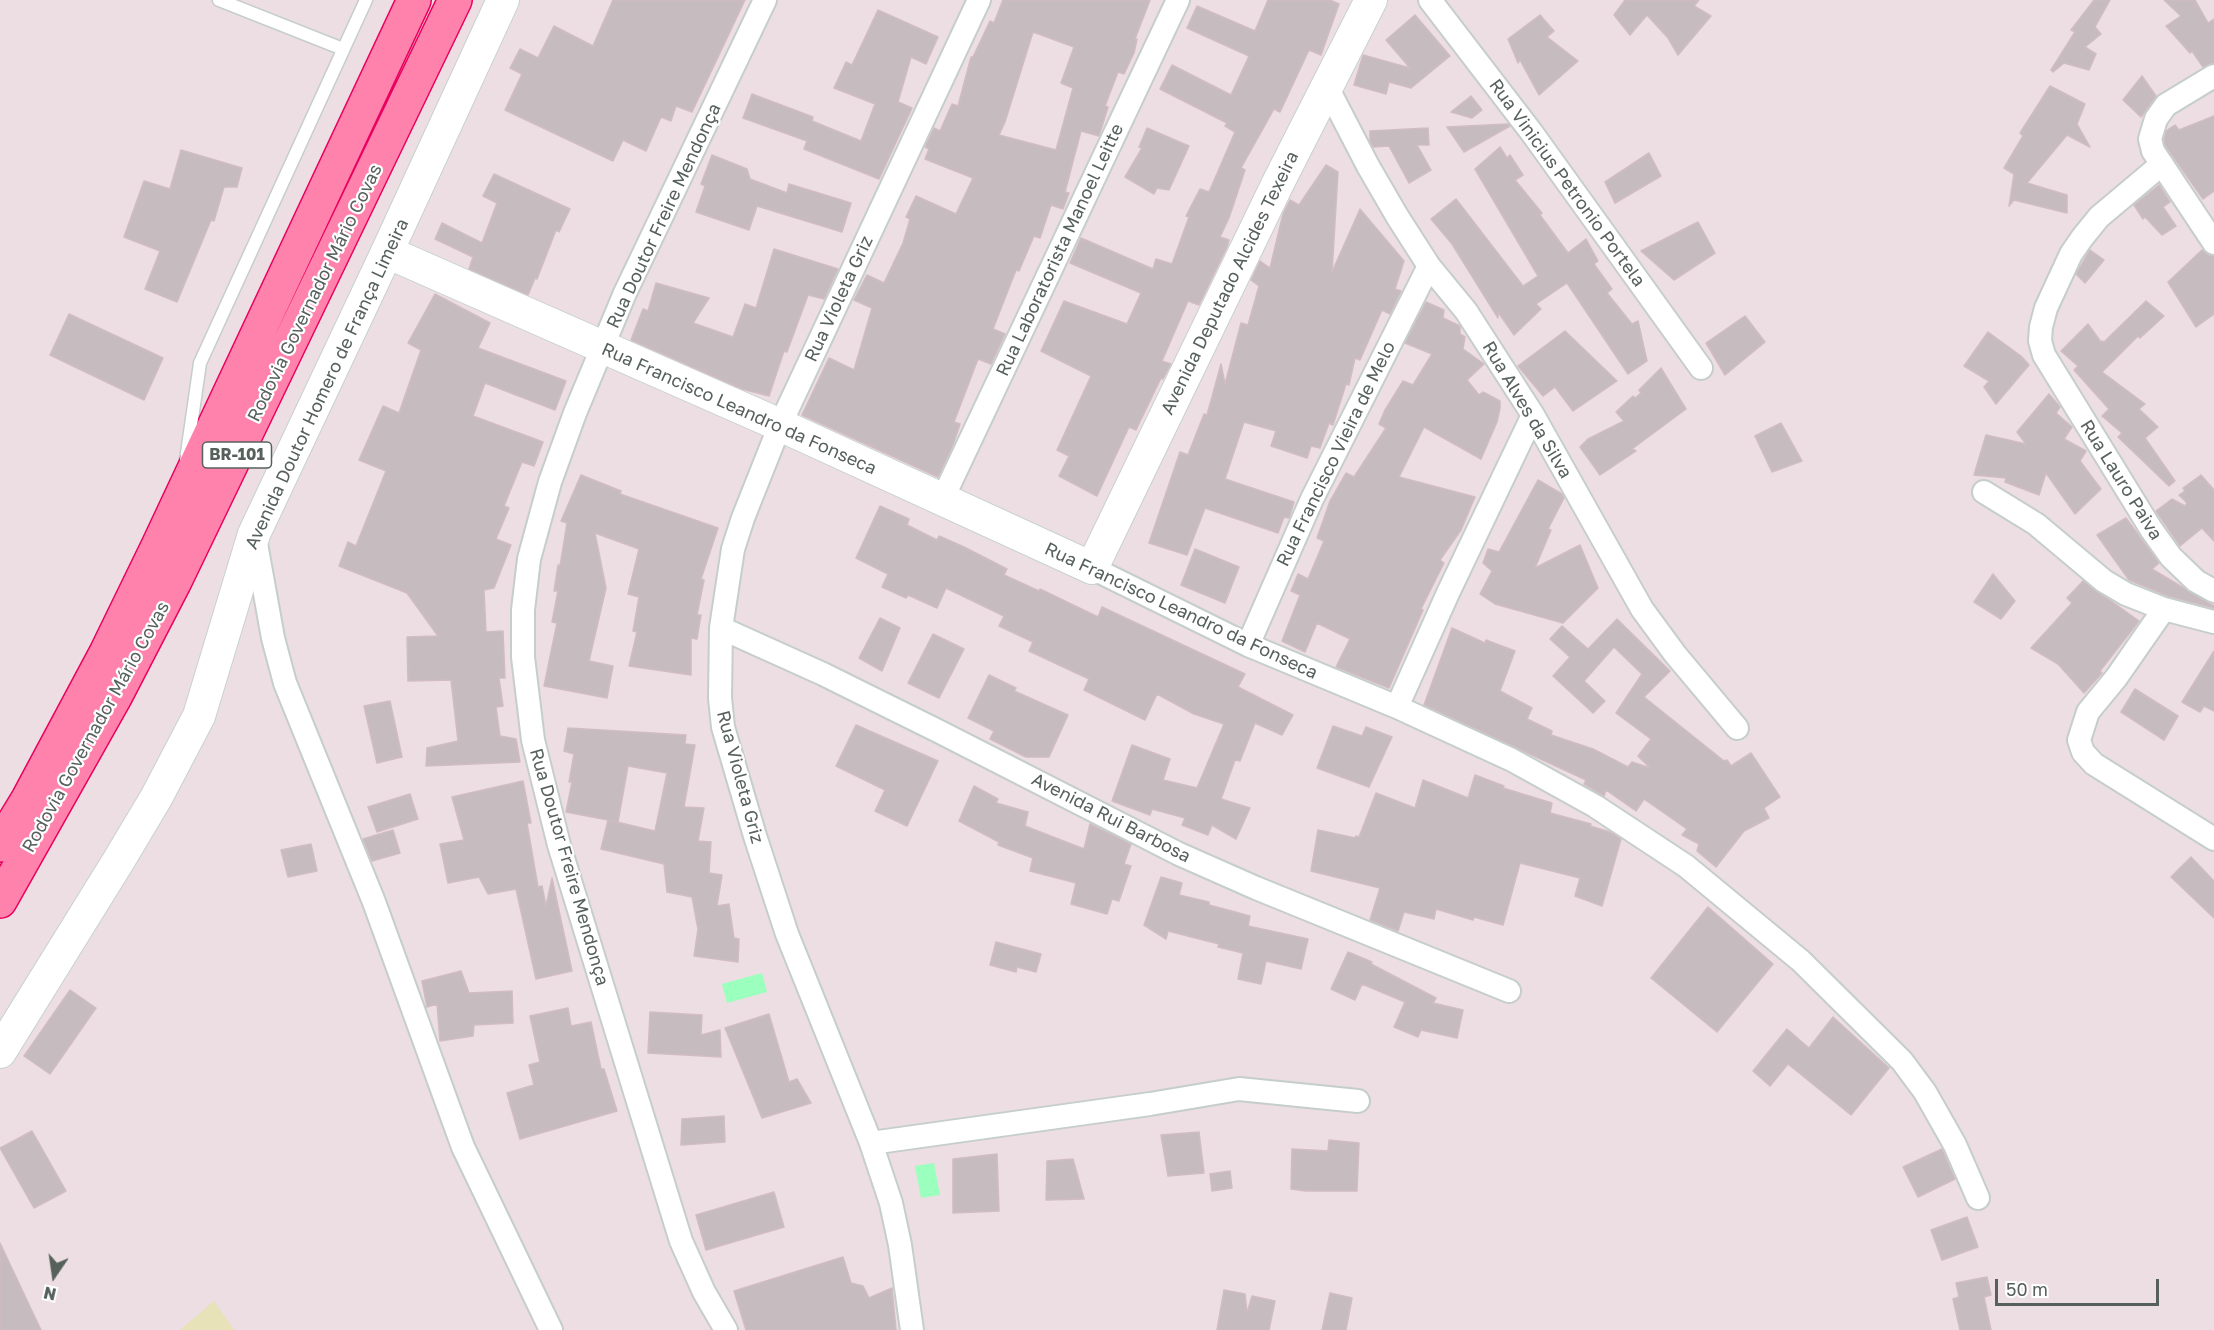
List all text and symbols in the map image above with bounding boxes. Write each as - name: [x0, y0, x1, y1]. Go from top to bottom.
- street label: Rua Vinicius Petronio Portela: [1484, 75, 1650, 291]
- street label: Rua Doutor Freire Mendonça: [602, 100, 726, 332]
- street label: Rua Laboratorista Manoel Leitte: [992, 120, 1128, 380]
- street label: Avenida Deputado Alcides Texeira: [1157, 148, 1303, 418]
- street label: Rodovia Governador Mário Covas: [243, 161, 387, 425]
- street label: Avenida Doutor Homero de França Limeira: [241, 215, 413, 553]
- street label: Rua Violeta Griz: [800, 232, 878, 366]
- street label: Rua Francisco Leandro da Fonseca: [598, 338, 880, 480]
- street label: Rua Francisco Vieira de Melo: [1272, 338, 1400, 570]
- street label: Rua Alves da Silva: [1478, 338, 1576, 482]
- street label: Rua Lauro Paiva: [2075, 416, 2167, 544]
- road number: BR-101: [202, 442, 272, 468]
- street label: Rua Francisco Leandro da Fonseca: [1041, 538, 1321, 684]
- street label: Rodovia Governador Mário Covas: [18, 598, 174, 856]
- street label: Rua Violeta Griz: [712, 708, 768, 846]
- street label: Rua Doutor Freire Mendonça: [525, 746, 613, 988]
- street label: Avenida Rui Barbosa: [1028, 768, 1194, 868]
- north arrow: [24, 1246, 84, 1306]
- scale bar: [1998, 1267, 2162, 1305]
- text: 50 m: [2006, 1278, 2048, 1300]
- text: N: [42, 1282, 58, 1305]

